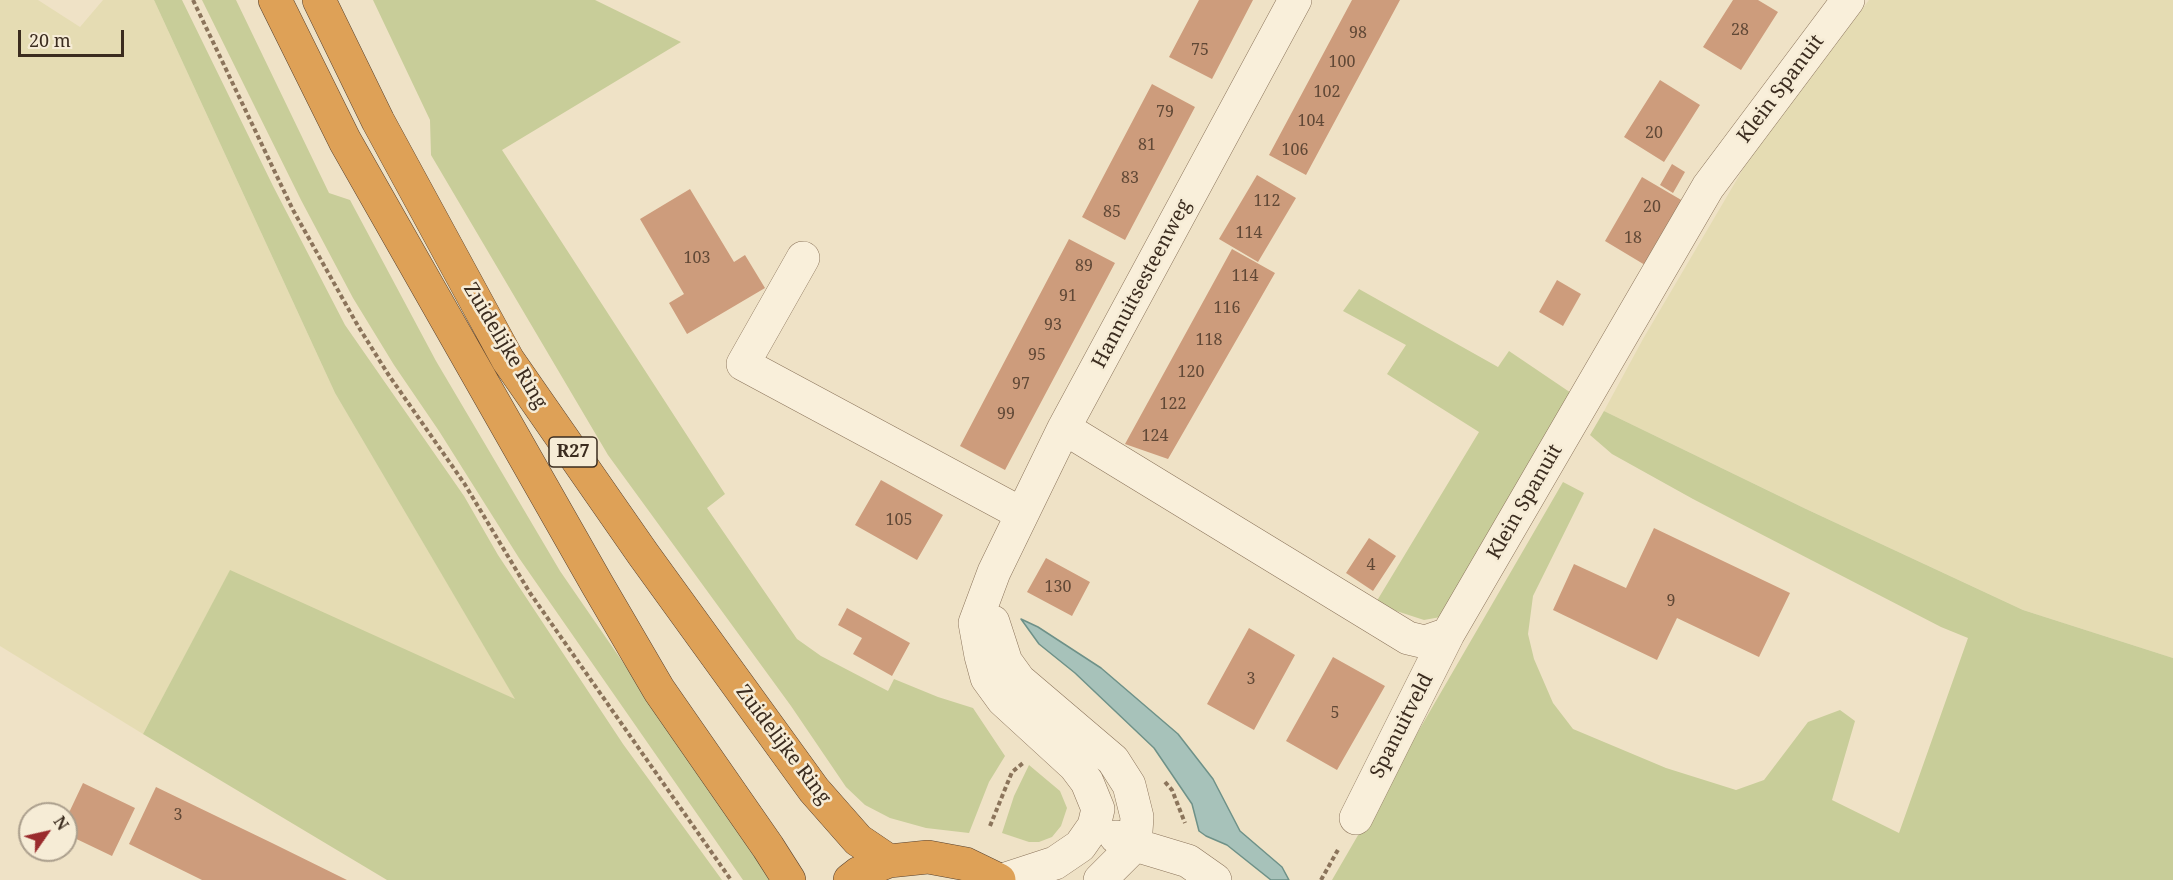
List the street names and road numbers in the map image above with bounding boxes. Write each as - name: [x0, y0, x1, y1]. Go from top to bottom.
- street label: Klein Spanuit: [1733, 30, 1829, 148]
- street label: Hannuitsesteenweg: [1087, 195, 1197, 373]
- street label: Zuidelijke Ring: [458, 279, 552, 413]
- road number: R27: [549, 437, 597, 467]
- street label: Klein Spanuit: [1482, 440, 1568, 564]
- street label: Spanuitveld: [1365, 670, 1439, 782]
- street label: Zuidelijke Ring: [730, 681, 836, 809]

